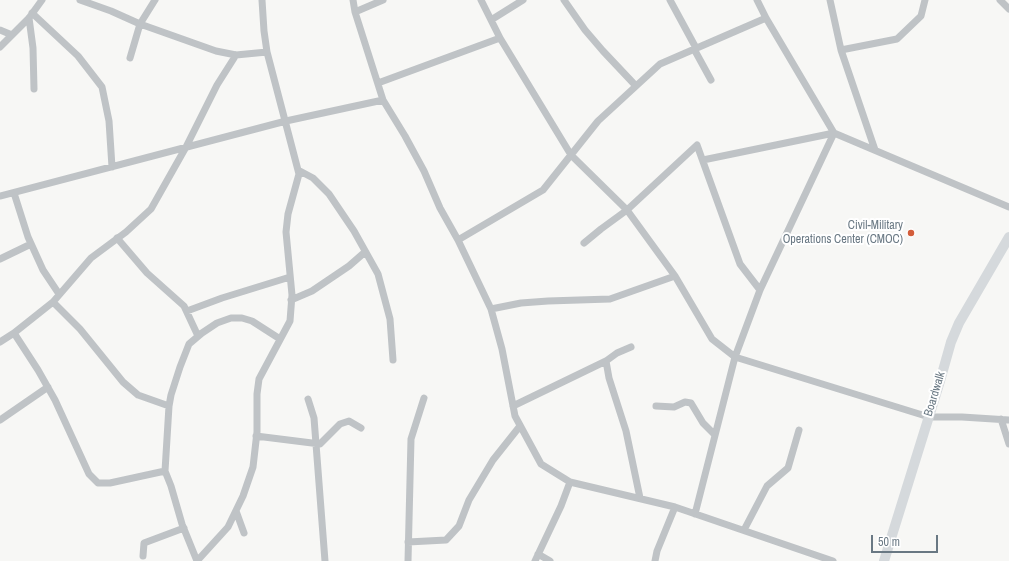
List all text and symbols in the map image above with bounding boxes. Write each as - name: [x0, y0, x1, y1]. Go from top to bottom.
- place label: Civil-Military Operations Center (CMOC): [783, 219, 903, 247]
- marker: Civil-Military Operations Center (CMOC): [906, 228, 916, 238]
- street label: Boardwalk: [921, 370, 949, 418]
- scale bar: [873, 527, 940, 553]
- text: 50 m: [878, 534, 900, 550]

